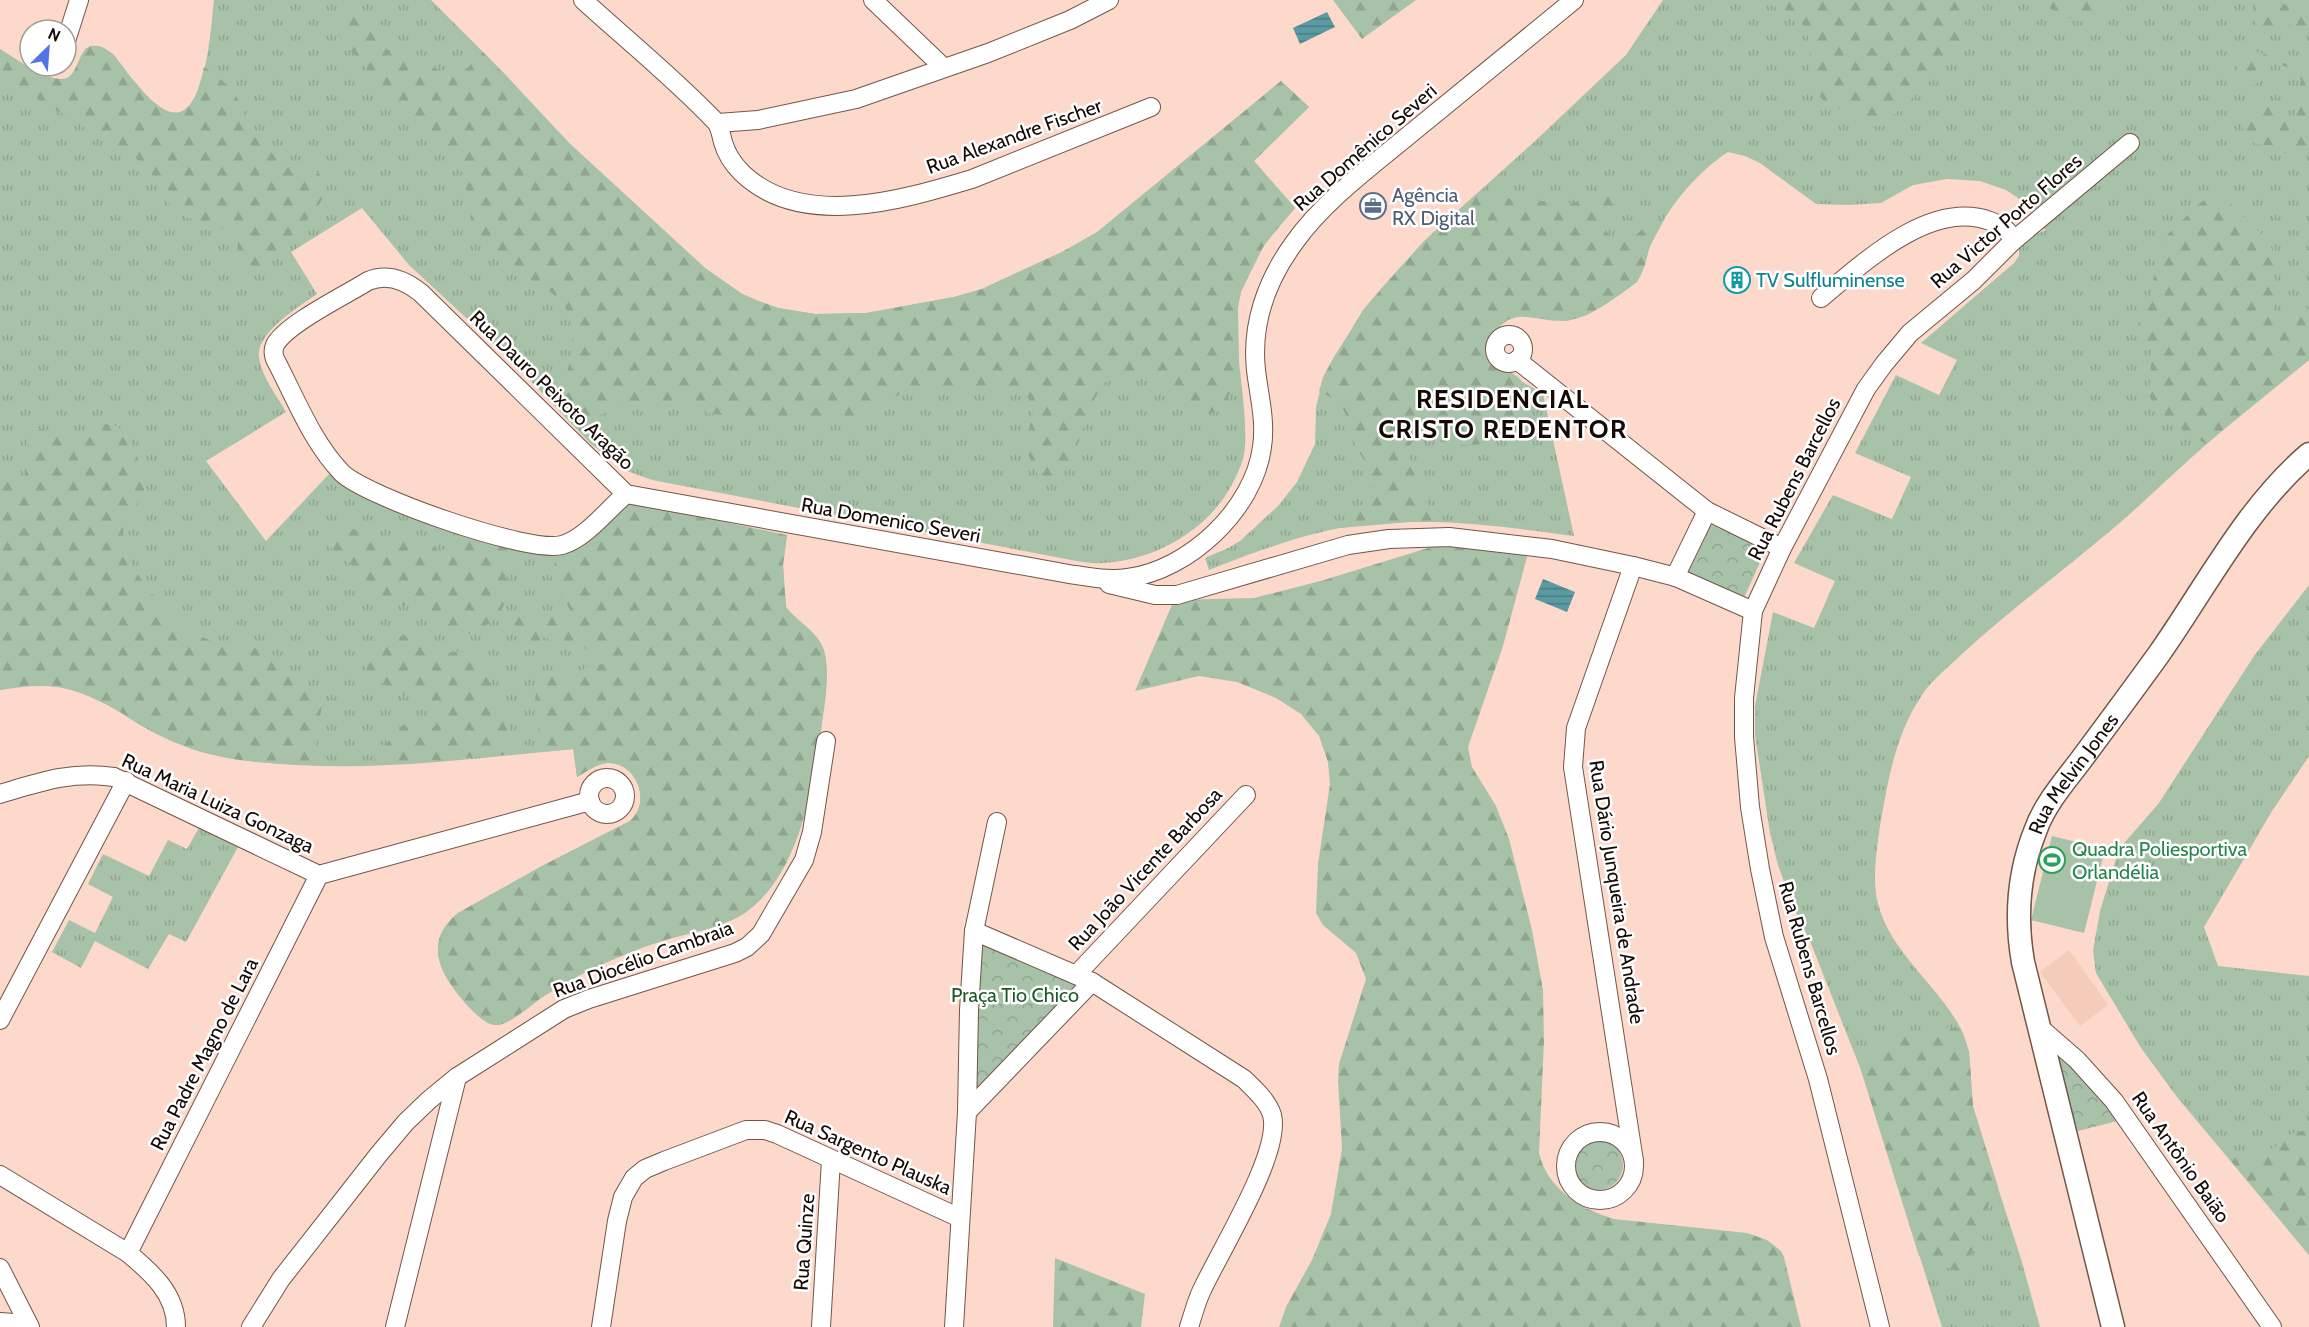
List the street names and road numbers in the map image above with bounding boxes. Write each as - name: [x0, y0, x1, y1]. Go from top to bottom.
- street label: Rua Domênico Severi: [1289, 78, 1441, 216]
- street label: Rua Alexandre Fischer: [923, 93, 1106, 179]
- street label: Rua Victor Porto Flores: [1925, 149, 2087, 293]
- street label: Rua Dauro Peixoto Aragão: [465, 305, 639, 475]
- street label: Rua Rubens Barcellos: [1743, 394, 1845, 564]
- street label: Rua Domenico Severi: [799, 492, 983, 548]
- street label: Rua Melvin Jones: [2023, 709, 2123, 838]
- street label: Rua Maria Luiza Gonzaga: [118, 748, 318, 858]
- street label: Rua Dário Junqueira de Andrade: [1584, 758, 1650, 1026]
- street label: Rua João Vicente Barbosa: [1063, 782, 1227, 955]
- street label: Rua Rubens Barcellos: [1774, 878, 1846, 1058]
- street label: Rua Diocélio Cambraia: [550, 915, 737, 1003]
- street label: Rua Padre Magno de Lara: [145, 953, 263, 1154]
- street label: Rua Antônio Baião: [2127, 1087, 2235, 1227]
- street label: Rua Sargento Plauska: [781, 1104, 956, 1200]
- street label: Rua Quinze: [789, 1193, 819, 1291]

